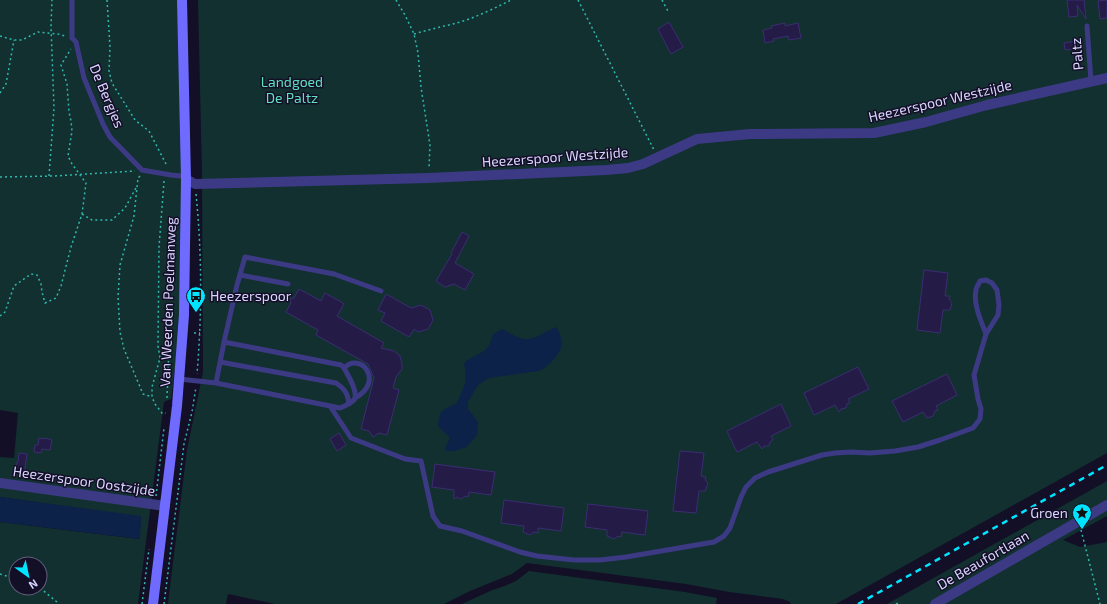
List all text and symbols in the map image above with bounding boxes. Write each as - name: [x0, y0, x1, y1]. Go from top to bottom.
- street label: Paltz: [1067, 37, 1086, 71]
- street label: De Bergjes: [86, 61, 128, 130]
- park label: Landgoed De Paltz: [261, 73, 323, 106]
- street label: Heezerspoor Westzijde: [867, 76, 1013, 125]
- street label: Heezerspoor Westzijde: [481, 143, 629, 170]
- street label: Van Weerden Poelmanweg: [156, 217, 179, 387]
- bus stop icon: Heezerspoor: [185, 285, 207, 313]
- place label: Heezerspoor: [210, 287, 292, 304]
- street label: Heezerspoor Oostzijde: [12, 462, 156, 499]
- place icon: Groen: [1071, 502, 1093, 530]
- place label: Groen: [1030, 504, 1068, 521]
- street label: De Beaufortlaan: [934, 526, 1032, 593]
- north arrow: [8, 556, 48, 596]
- text: N: [27, 577, 41, 592]

